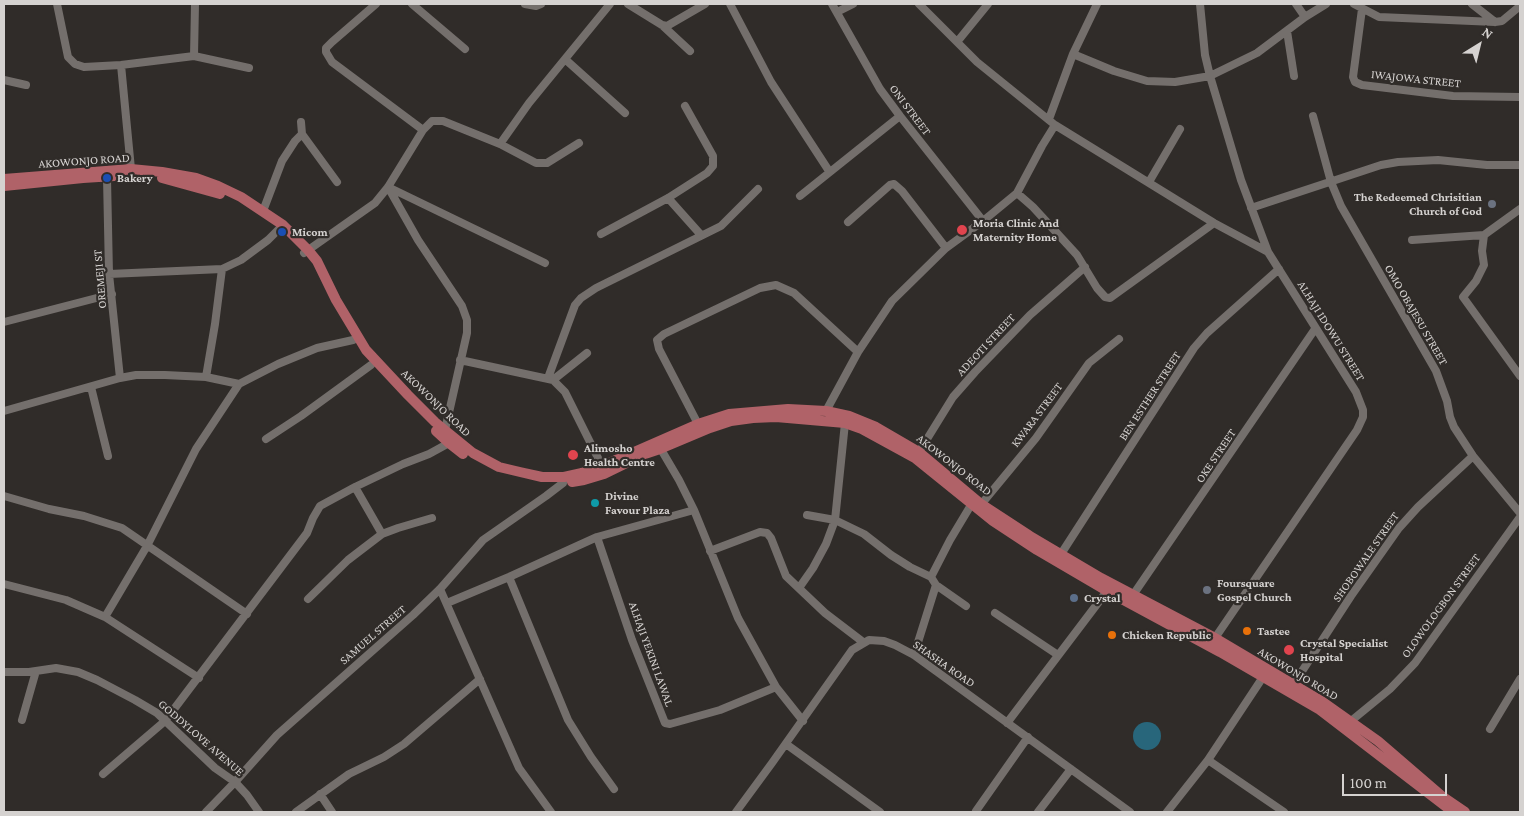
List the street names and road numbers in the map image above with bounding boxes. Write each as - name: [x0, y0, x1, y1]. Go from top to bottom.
- street label: IWAJOWA STREET: [1370, 67, 1462, 91]
- street label: ONI STREET: [886, 82, 934, 138]
- street label: AKOWONJO ROAD: [38, 151, 130, 171]
- street label: OREMEJI ST: [90, 249, 110, 309]
- street label: OMO OBAJESU STREET: [1381, 262, 1451, 368]
- street label: ALHAJI IDOWU STREET: [1294, 278, 1368, 384]
- street label: ADEOTI STREET: [953, 311, 1019, 379]
- street label: BEN ESTHER STREET: [1116, 349, 1184, 443]
- street label: AKOWONJO ROAD: [398, 366, 474, 440]
- street label: KWARA STREET: [1008, 380, 1066, 450]
- street label: OKE STREET: [1193, 426, 1239, 486]
- street label: AKOWONJO ROAD: [914, 431, 994, 499]
- street label: SHOBOWALE STREET: [1330, 509, 1402, 605]
- street label: OLOWOLOGBON STREET: [1398, 551, 1484, 661]
- street label: ALHAJI YEKINI LAWAL: [625, 600, 677, 708]
- street label: SAMUEL STREET: [337, 602, 409, 668]
- street label: SHASHA ROAD: [910, 637, 978, 691]
- street label: AKOWONJO ROAD: [1255, 644, 1341, 704]
- street label: GODDYLOVE AVENUE: [155, 697, 247, 779]

